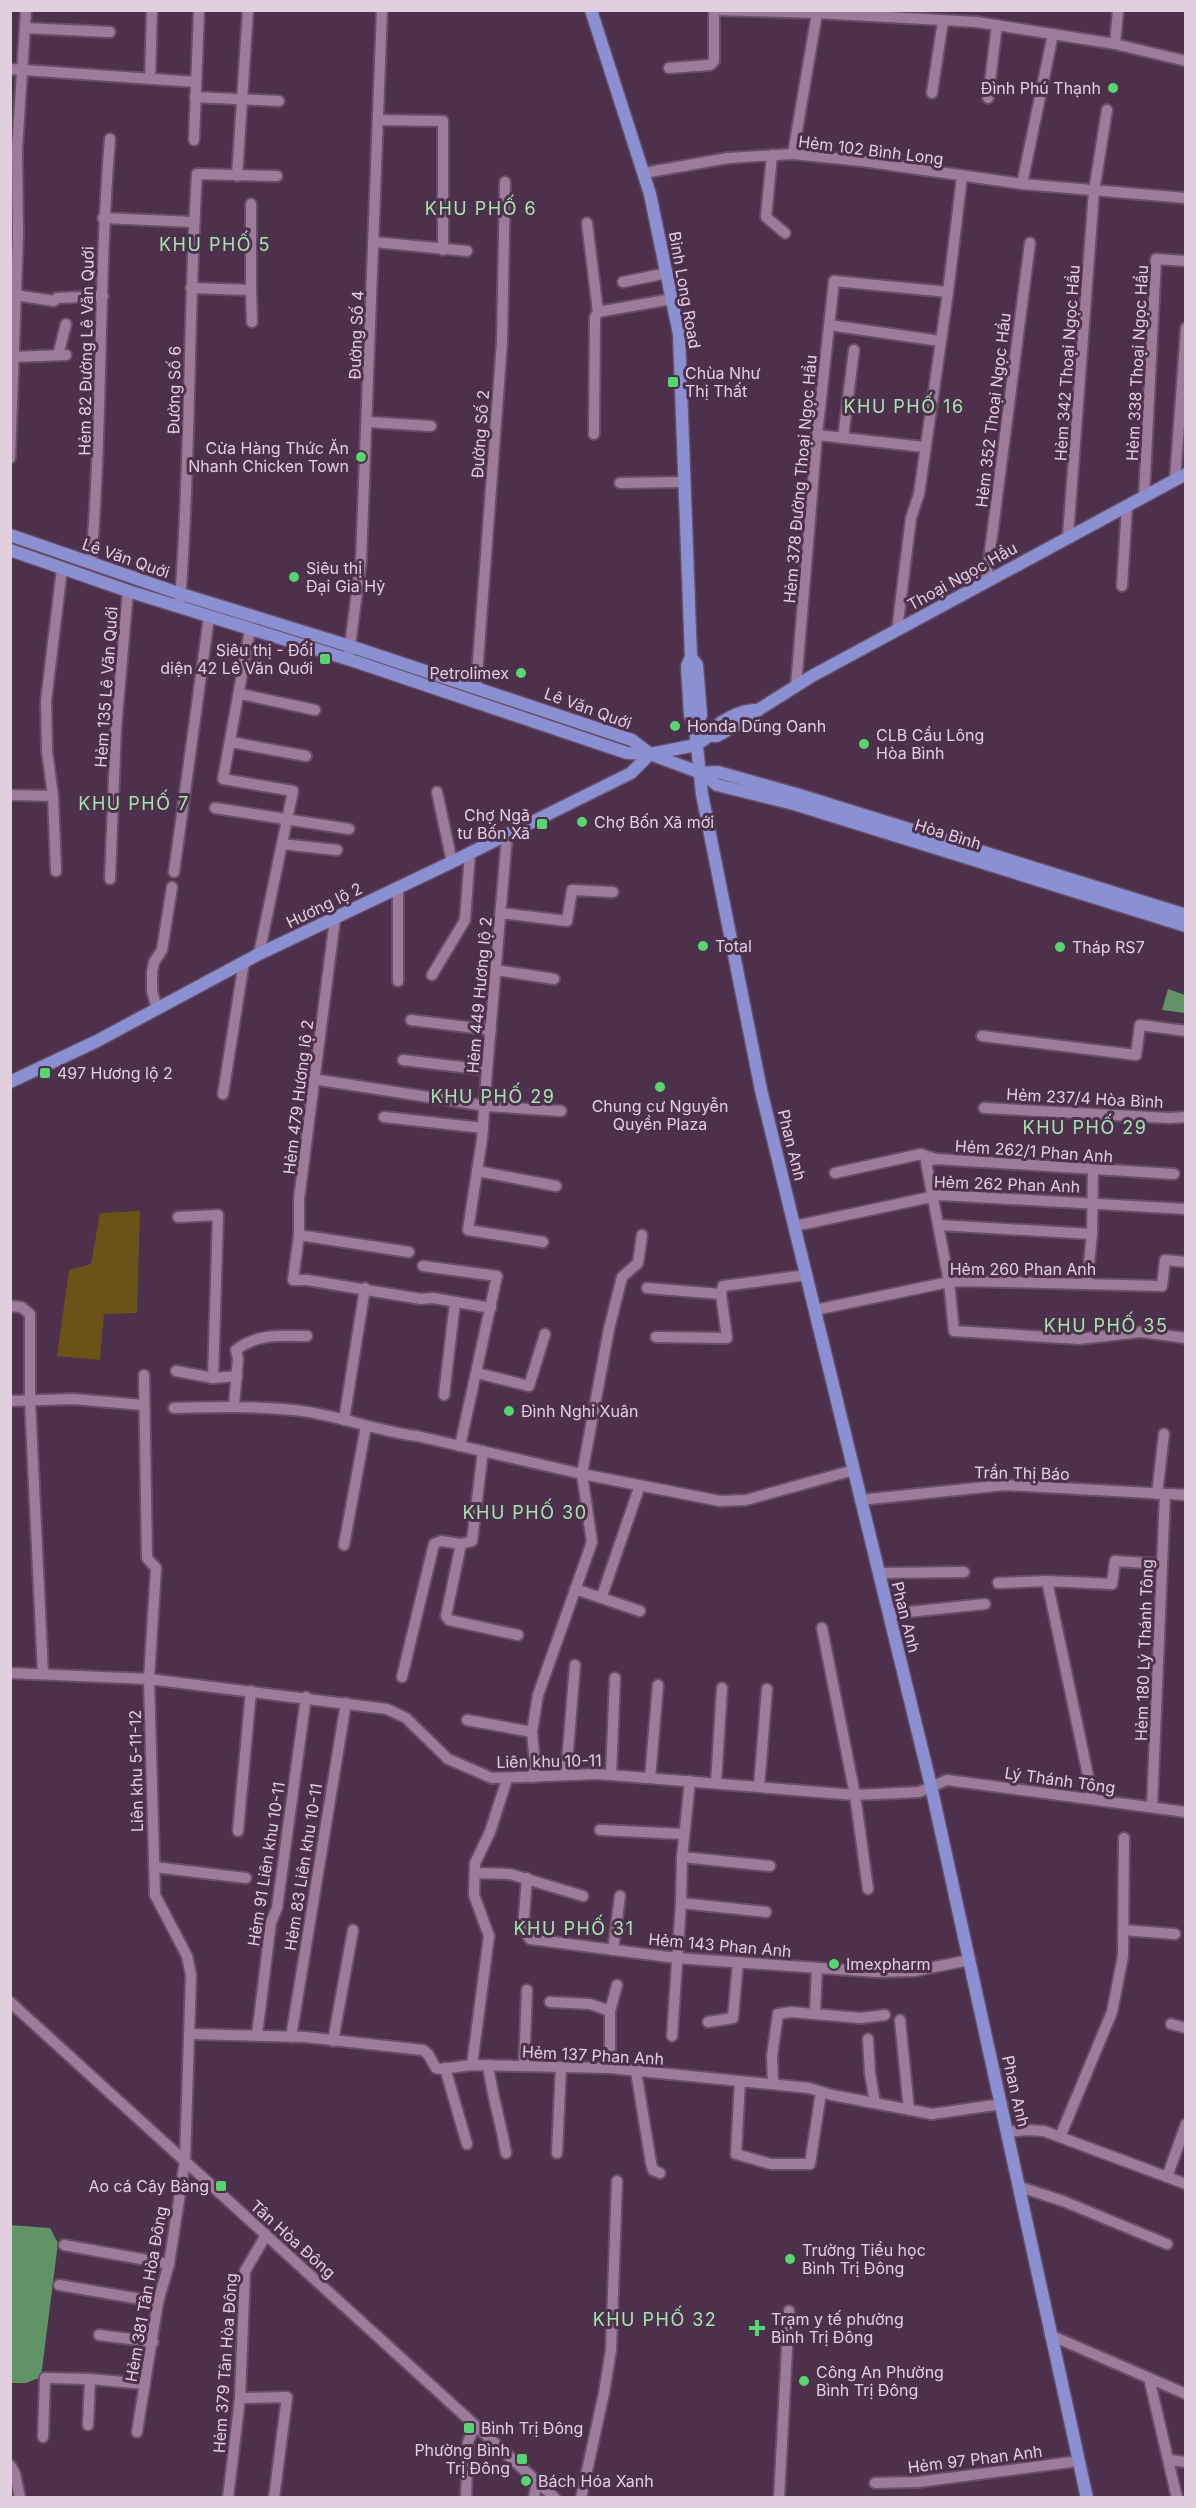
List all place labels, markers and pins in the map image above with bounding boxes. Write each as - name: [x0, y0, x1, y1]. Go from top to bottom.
- place label: Đình Phú Thạnh: [981, 78, 1101, 98]
- marker: Đình Phú Thạnh: [1106, 81, 1120, 95]
- place label: Chùa Như Thị Thất: [685, 363, 761, 401]
- marker: Chùa Như Thị Thất: [666, 375, 680, 389]
- place label: Cửa Hàng Thức Ăn Nhanh Chicken Town: [188, 438, 349, 476]
- marker: Cửa Hàng Thức Ăn Nhanh Chicken Town: [354, 450, 368, 464]
- place label: Siêu thị Đại Gia Hỷ: [306, 558, 385, 596]
- marker: Siêu thị Đại Gia Hỷ: [287, 570, 301, 584]
- place label: Siêu thị - Đối diện 42 Lê Văn Quới: [160, 640, 313, 678]
- marker: Siêu thị - Đối diện 42 Lê Văn Quới: [318, 652, 332, 666]
- place label: Petrolimex: [429, 663, 509, 683]
- marker: Petrolimex: [514, 666, 528, 680]
- place label: Honda Dũng Oanh: [687, 716, 826, 736]
- marker: Honda Dũng Oanh: [668, 719, 682, 733]
- place label: CLB Cầu Lông Hòa Bình: [876, 725, 984, 763]
- marker: CLB Cầu Lông Hòa Bình: [857, 737, 871, 751]
- place label: Chợ Ngã tư Bốn Xã: [457, 805, 530, 843]
- place label: Chợ Bốn Xã mới: [594, 812, 714, 832]
- marker: Chợ Bốn Xã mới: [575, 815, 589, 829]
- marker: Chợ Ngã tư Bốn Xã: [535, 817, 549, 831]
- place label: Total: [715, 936, 752, 956]
- place label: Tháp RS7: [1072, 937, 1145, 957]
- marker: Total: [696, 939, 710, 953]
- marker: Tháp RS7: [1053, 940, 1067, 954]
- place label: 497 Hương lộ 2: [57, 1063, 173, 1083]
- marker: 497 Hương lộ 2: [38, 1066, 52, 1080]
- marker: Chung cư Nguyễn Quyền Plaza: [653, 1080, 667, 1094]
- place label: Chung cư Nguyễn Quyền Plaza: [592, 1096, 728, 1134]
- place label: Đình Nghi Xuân: [521, 1401, 638, 1421]
- marker: Đình Nghi Xuân: [502, 1404, 516, 1418]
- place label: Imexpharm: [846, 1954, 931, 1974]
- marker: Imexpharm: [827, 1957, 841, 1971]
- place label: Ao cá Cây Bàng: [88, 2176, 209, 2196]
- marker: Ao cá Cây Bàng: [214, 2179, 228, 2193]
- place label: Trường Tiểu học Bình Trị Đông: [802, 2240, 926, 2278]
- marker: Trường Tiểu học Bình Trị Đông: [783, 2252, 797, 2266]
- place label: Trạm y tế phường Bình Trị Đông: [771, 2309, 904, 2347]
- marker: Trạm y tế phường Bình Trị Đông: [748, 2319, 766, 2337]
- place label: Công An Phường Bình Trị Đông: [816, 2362, 944, 2400]
- marker: Công An Phường Bình Trị Đông: [797, 2374, 811, 2388]
- place label: Bình Trị Đông: [481, 2418, 583, 2438]
- marker: Bình Trị Đông: [462, 2421, 476, 2435]
- place label: Phường Bình Trị Đông: [414, 2440, 510, 2478]
- marker: Phường Bình Trị Đông: [515, 2452, 529, 2466]
- place label: Bách Hóa Xanh: [538, 2471, 654, 2491]
- marker: Bách Hóa Xanh: [519, 2474, 533, 2488]

